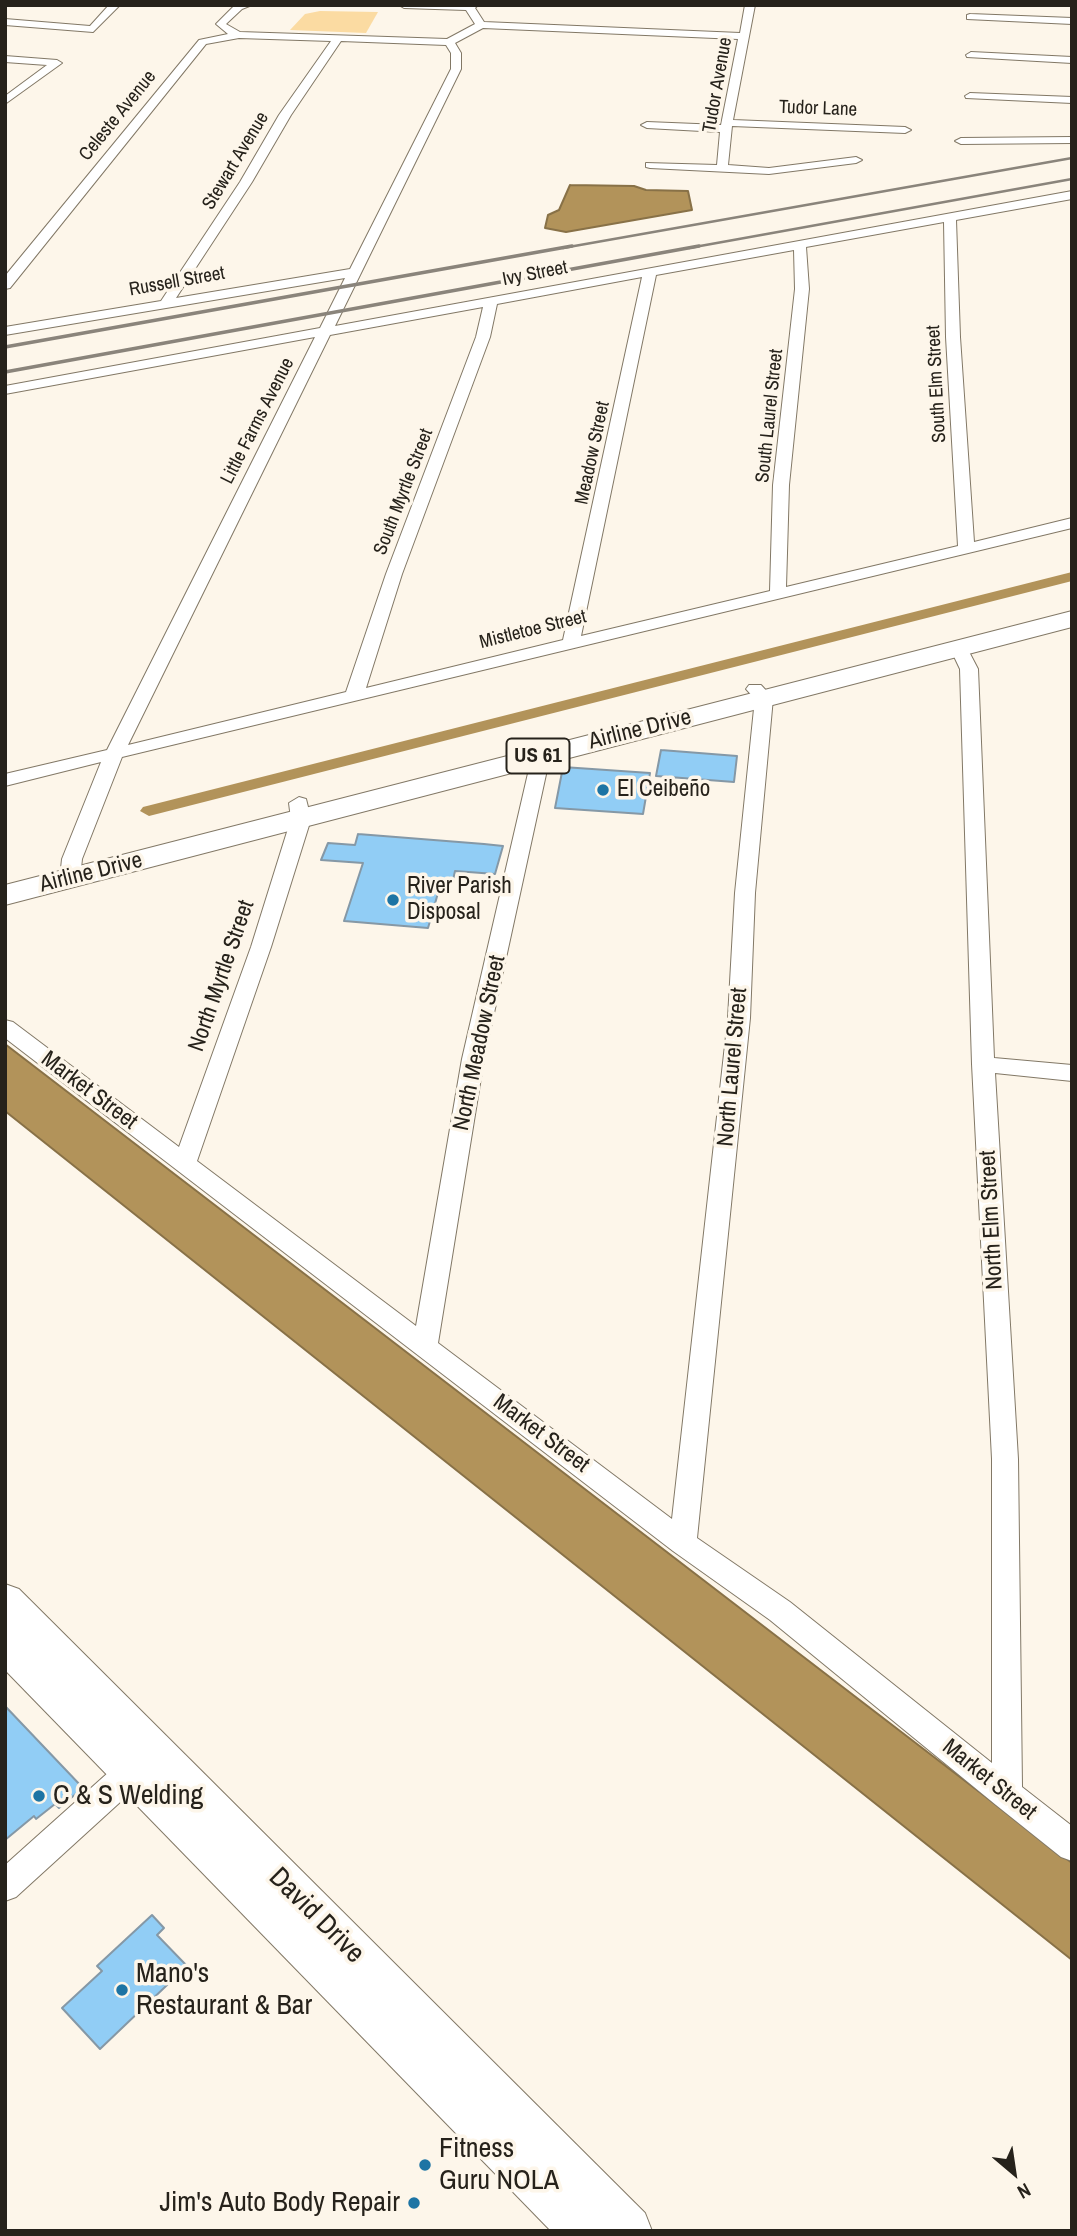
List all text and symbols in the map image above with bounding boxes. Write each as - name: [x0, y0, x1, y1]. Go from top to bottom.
- street label: Tudor Avenue: [698, 36, 738, 134]
- street label: Celeste Avenue: [75, 66, 161, 166]
- street label: Tudor Lane: [778, 96, 858, 122]
- street label: Stewart Avenue: [198, 108, 274, 214]
- street label: Ivy Street: [501, 257, 569, 291]
- street label: Russell Street: [127, 262, 227, 302]
- street label: South Elm Street: [923, 325, 951, 443]
- street label: South Laurel Street: [752, 348, 788, 484]
- street label: Little Farms Avenue: [216, 354, 300, 488]
- street label: Meadow Street: [571, 399, 615, 507]
- street label: South Myrtle Street: [369, 426, 439, 558]
- street label: Mistletoe Street: [477, 606, 589, 654]
- street label: Airline Drive: [586, 704, 694, 756]
- road number: US 61: [506, 738, 570, 774]
- place label: El Ceibeño: [617, 776, 710, 804]
- marker: El Ceibeño: [595, 782, 611, 798]
- street label: Airline Drive: [37, 847, 145, 899]
- place label: River Parish Disposal: [407, 873, 512, 927]
- marker: River Parish Disposal: [385, 892, 401, 908]
- street label: North Myrtle Street: [183, 897, 261, 1055]
- street label: North Meadow Street: [448, 953, 512, 1133]
- street label: North Laurel Street: [712, 986, 754, 1148]
- street label: Market Street: [35, 1046, 143, 1136]
- street label: North Elm Street: [975, 1150, 1009, 1290]
- street label: Market Street: [487, 1389, 595, 1479]
- street label: Market Street: [936, 1734, 1042, 1826]
- place label: C & S Welding: [53, 1779, 203, 1813]
- marker: C & S Welding: [31, 1788, 47, 1804]
- street label: David Drive: [261, 1861, 371, 1971]
- place label: Mano's Restaurant & Bar: [136, 1957, 312, 2023]
- marker: Mano's Restaurant & Bar: [114, 1982, 130, 1998]
- place label: Fitness Guru NOLA: [439, 2132, 559, 2198]
- north arrow: [979, 2138, 1049, 2208]
- marker: Fitness Guru NOLA: [417, 2157, 433, 2173]
- text: N: [1013, 2177, 1035, 2205]
- place label: Jim's Auto Body Repair: [160, 2186, 400, 2220]
- marker: Jim's Auto Body Repair: [406, 2195, 422, 2211]

